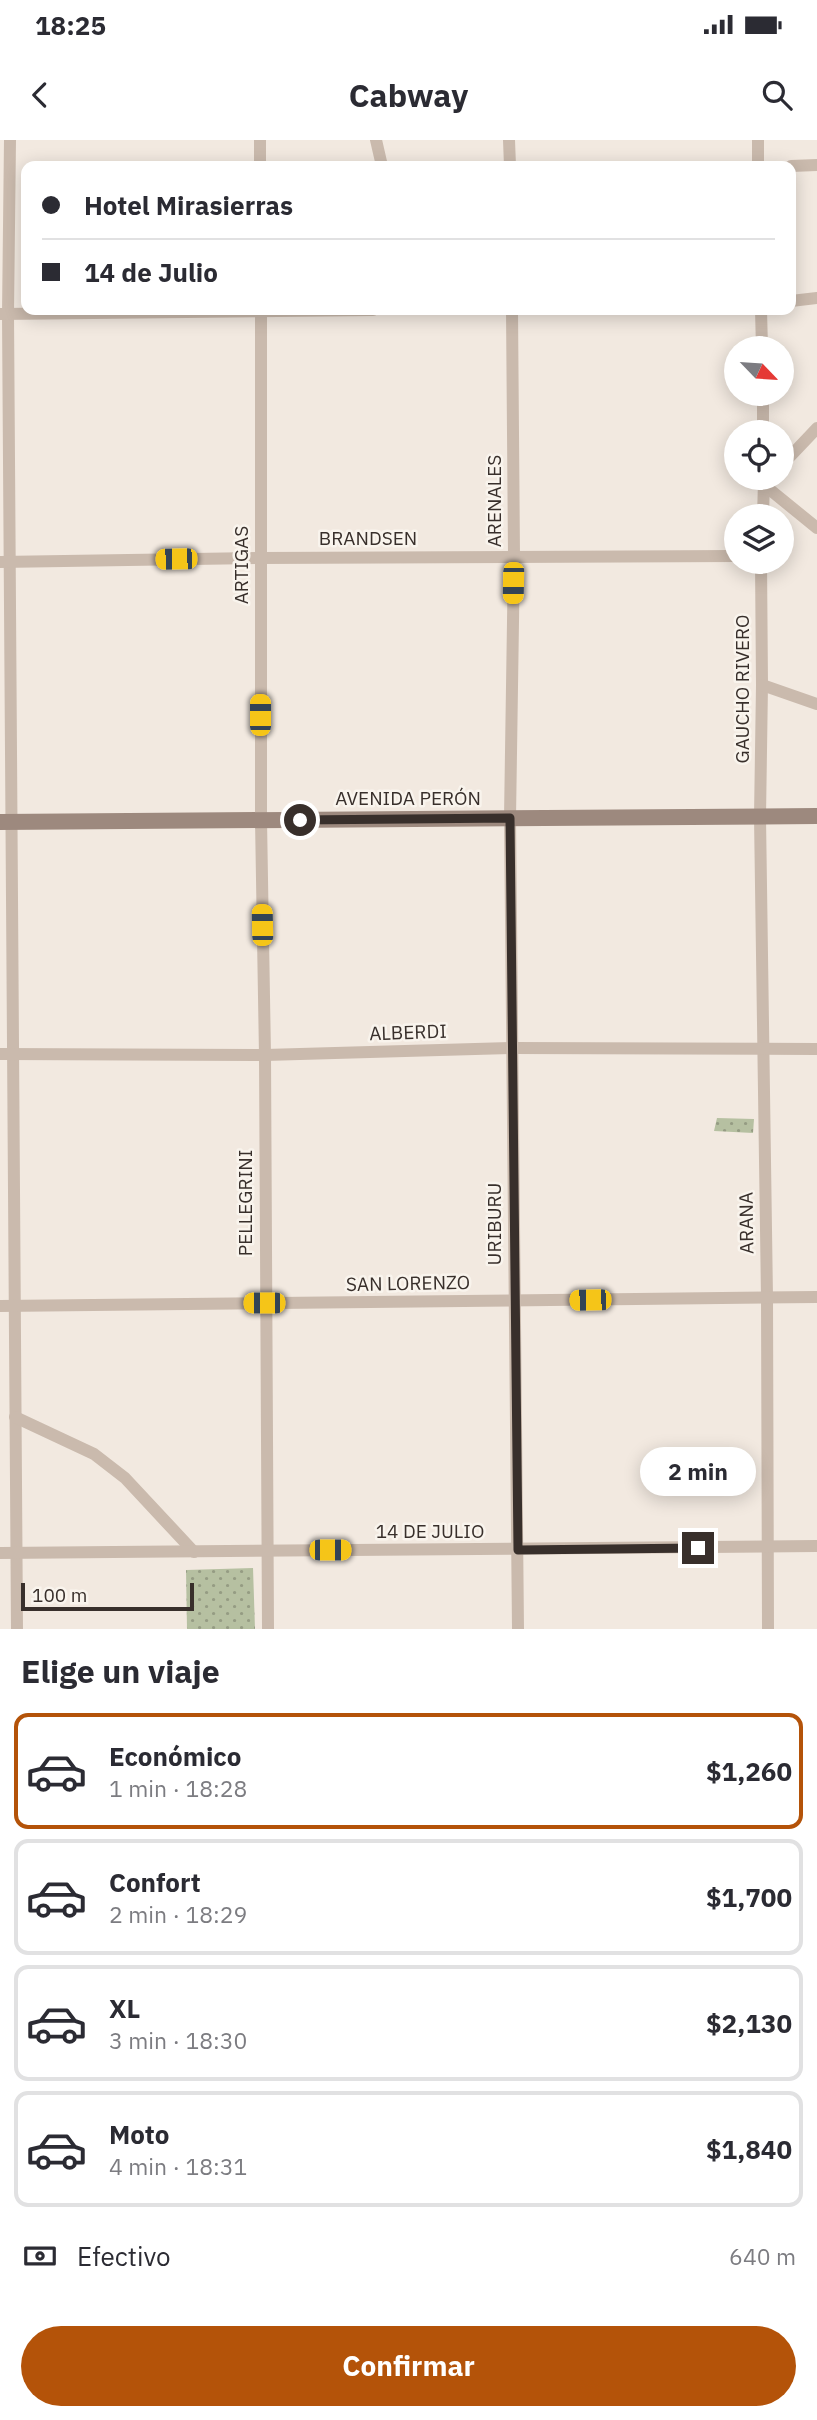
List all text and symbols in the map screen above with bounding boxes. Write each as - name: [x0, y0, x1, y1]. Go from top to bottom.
- text: 18:25: [35, 8, 106, 42]
- text: Cabway: [349, 74, 468, 116]
- icon: back: [21, 76, 59, 114]
- icon: search: [758, 76, 796, 114]
- text: Hotel Mirasierras: [84, 188, 293, 222]
- text: 14 de Julio: [84, 255, 218, 289]
- north arrow: [724, 336, 794, 406]
- map controls: [724, 336, 794, 574]
- button: locate: [724, 420, 794, 490]
- street label: ARENALES: [482, 455, 506, 547]
- button: layers: [724, 504, 794, 574]
- street label: ARTIGAS: [229, 526, 253, 604]
- street label: BRANDSEN: [319, 526, 417, 550]
- car: [155, 548, 198, 570]
- car: [503, 562, 524, 604]
- street label: GAUCHO RIVERO: [730, 614, 754, 764]
- car: [250, 694, 271, 736]
- street label: AVENIDA PERÓN: [335, 786, 481, 810]
- route start: [284, 804, 316, 836]
- car: [252, 904, 273, 946]
- street label: ALBERDI: [369, 1019, 447, 1045]
- street label: PELLEGRINI: [233, 1150, 257, 1256]
- street label: URIBURU: [482, 1183, 506, 1265]
- street label: ARANA: [733, 1192, 759, 1254]
- street label: SAN LORENZO: [346, 1270, 470, 1296]
- car: [569, 1289, 612, 1311]
- car: [244, 1293, 286, 1314]
- callout: 2 min: [640, 1446, 756, 1496]
- text: 2 min: [668, 1456, 728, 1486]
- street label: 14 DE JULIO: [376, 1519, 484, 1543]
- route end: [682, 1532, 714, 1564]
- car: [310, 1540, 352, 1561]
- scale bar: [21, 1580, 194, 1612]
- text: 100 m: [32, 1583, 87, 1607]
- text: Elige un viaje: [21, 1650, 220, 1692]
- text: Económico: [109, 1739, 241, 1773]
- icon: car: [25, 1740, 88, 1803]
- text: $1,260: [706, 1754, 792, 1788]
- text: 1 min · 18:28: [109, 1773, 247, 1803]
- text: Confort: [109, 1865, 201, 1899]
- icon: car: [25, 1866, 88, 1929]
- text: $1,700: [706, 1880, 792, 1914]
- text: 2 min · 18:29: [109, 1899, 247, 1929]
- text: XL: [109, 1991, 140, 2025]
- icon: car: [25, 1992, 88, 2055]
- text: $2,130: [706, 2006, 792, 2040]
- text: 3 min · 18:30: [109, 2025, 247, 2055]
- text: Moto: [109, 2117, 169, 2151]
- icon: car: [25, 2118, 88, 2181]
- text: $1,840: [706, 2132, 792, 2166]
- text: 4 min · 18:31: [109, 2151, 247, 2181]
- icon: cash: [21, 2237, 59, 2275]
- text: Efectivo: [77, 2239, 171, 2273]
- text: 640 m: [729, 2241, 796, 2271]
- button: Confirmar: [21, 2326, 796, 2406]

